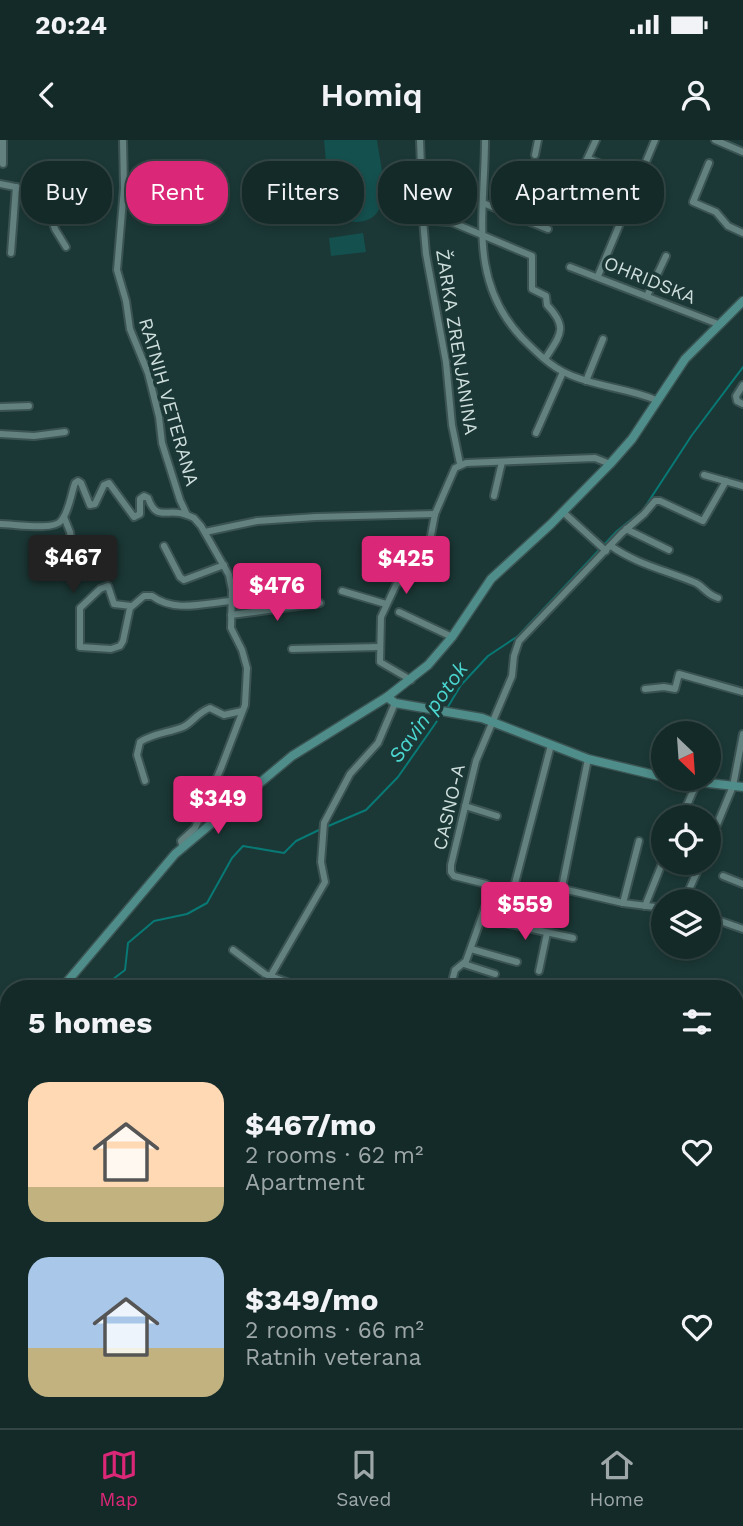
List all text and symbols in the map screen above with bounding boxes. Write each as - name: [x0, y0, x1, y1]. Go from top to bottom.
- text: 20:24: [35, 10, 107, 40]
- icon: back: [28, 76, 66, 114]
- text: Homiq: [321, 76, 423, 114]
- icon: person: [677, 76, 715, 114]
- chip: Buy: [21, 161, 112, 224]
- chip: Rent: [126, 161, 228, 224]
- chip: Filters: [242, 161, 364, 224]
- chip: New: [378, 161, 477, 224]
- chip: Apartment: [491, 161, 664, 224]
- street label: ŽARKA ZRENJANINA: [431, 248, 483, 437]
- street label: OHRIDSKA: [601, 251, 700, 309]
- street label: RATNIH VETERANA: [134, 315, 204, 489]
- pin: $467: [32, 536, 114, 595]
- pin: $425: [365, 536, 447, 596]
- text: $467: [44, 544, 102, 571]
- text: $425: [378, 545, 434, 572]
- pin: $476: [236, 564, 318, 623]
- text: $476: [249, 572, 305, 599]
- water label: Savin potok: [383, 656, 473, 768]
- north arrow: [651, 721, 721, 791]
- map controls: [651, 721, 721, 959]
- street label: CASNO-A: [428, 761, 470, 852]
- pin: $349: [177, 776, 259, 836]
- text: $349: [189, 785, 247, 812]
- button: locate: [651, 805, 721, 875]
- pin: $559: [484, 882, 566, 942]
- button: layers: [651, 889, 721, 959]
- text: $559: [497, 891, 553, 918]
- icon: filters: [678, 1003, 716, 1041]
- text: 5 homes: [28, 1005, 152, 1040]
- text: $467/mo: [245, 1107, 376, 1142]
- icon: home: [84, 1110, 168, 1194]
- icon: heart: [678, 1133, 716, 1171]
- text: 2 rooms · 62 m²: [245, 1142, 423, 1169]
- text: Apartment: [245, 1169, 365, 1196]
- text: $349/mo: [245, 1282, 378, 1317]
- icon: home: [84, 1285, 168, 1369]
- icon: heart: [678, 1308, 716, 1346]
- text: 2 rooms · 66 m²: [245, 1317, 424, 1344]
- text: Ratnih veterana: [245, 1344, 421, 1371]
- tab: Map: [99, 1446, 138, 1511]
- tab: Saved: [336, 1446, 391, 1511]
- tab: Home: [590, 1446, 644, 1511]

